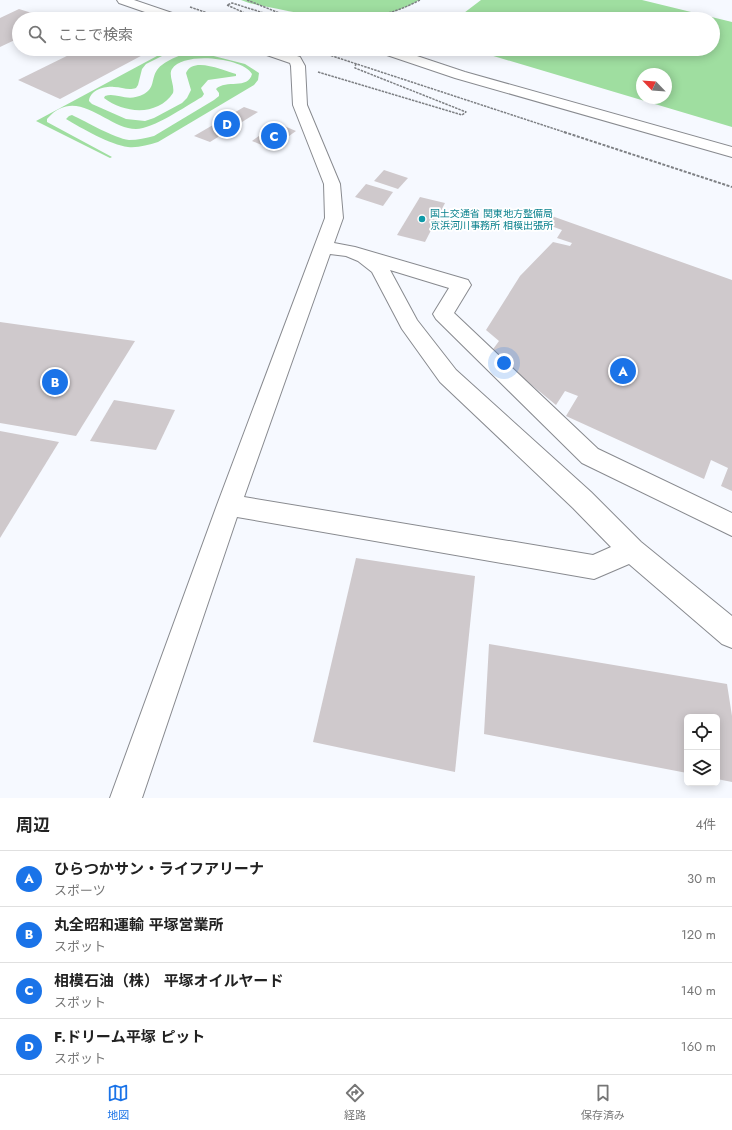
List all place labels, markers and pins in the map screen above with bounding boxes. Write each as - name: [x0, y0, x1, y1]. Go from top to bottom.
- pin: D: [214, 109, 240, 139]
- pin: C: [261, 121, 287, 151]
- place label: 国土交通省 関東地方整備局 京浜河川事務所 相模出張所: [430, 206, 553, 233]
- marker: 国土交通省 関東地方整備局 京浜河川事務所 相模出張所: [417, 214, 427, 224]
- pin: A: [610, 356, 636, 386]
- pin: B: [42, 367, 68, 397]

